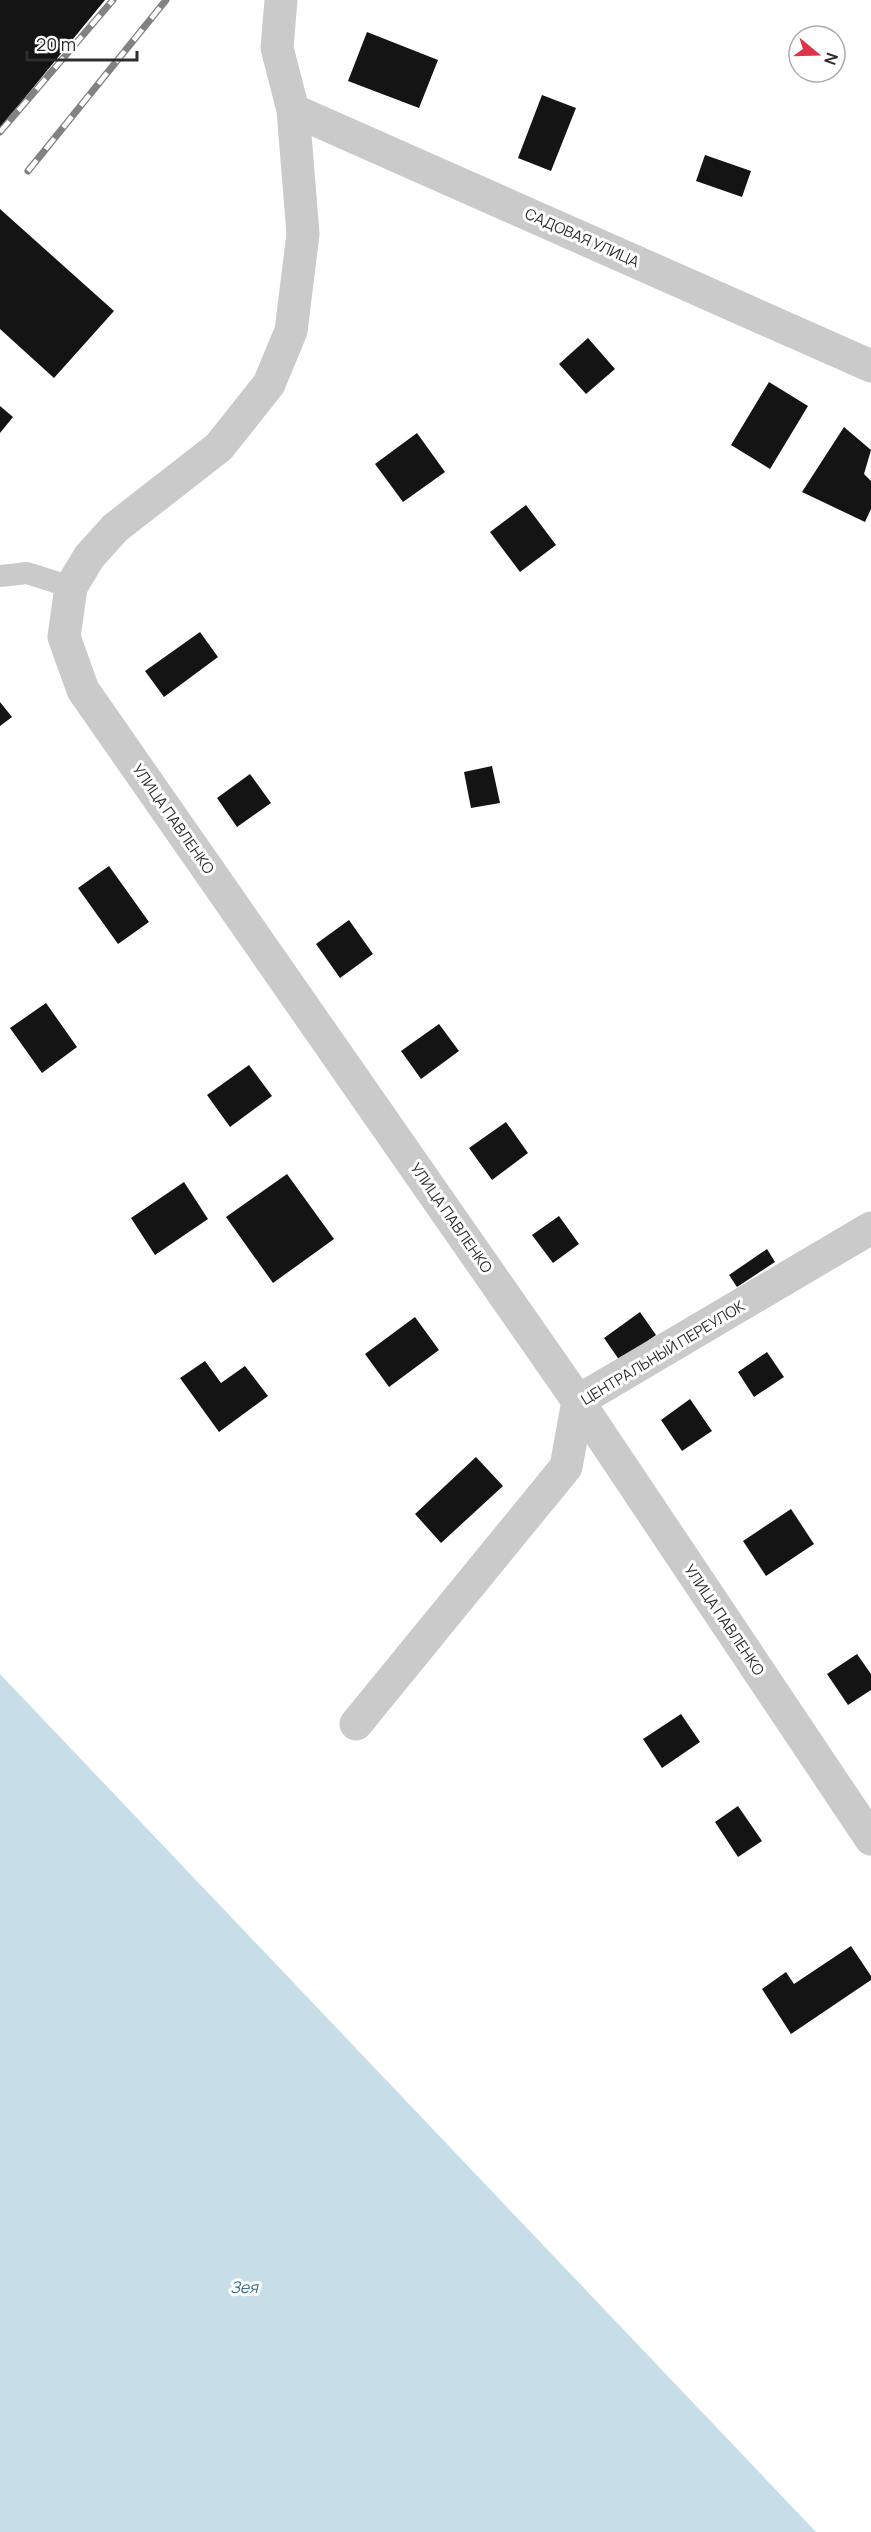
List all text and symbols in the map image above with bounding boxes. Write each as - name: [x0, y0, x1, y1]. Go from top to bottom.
- scale bar: [27, 24, 136, 62]
- north arrow: [787, 24, 847, 84]
- text: 20 m: [36, 32, 76, 56]
- text: N: [819, 50, 843, 68]
- street label: САДОВАЯ УЛИЦА: [522, 203, 643, 272]
- street label: УЛИЦА ПАВЛЕНКО: [128, 759, 219, 878]
- street label: УЛИЦА ПАВЛЕНКО: [406, 1158, 497, 1277]
- street label: ЦЕНТРАЛЬНЫЙ ПЕРЕУЛОК: [577, 1295, 749, 1410]
- street label: УЛИЦА ПАВЛЕНКО: [679, 1560, 770, 1680]
- water label: Зея: [230, 2276, 259, 2298]

